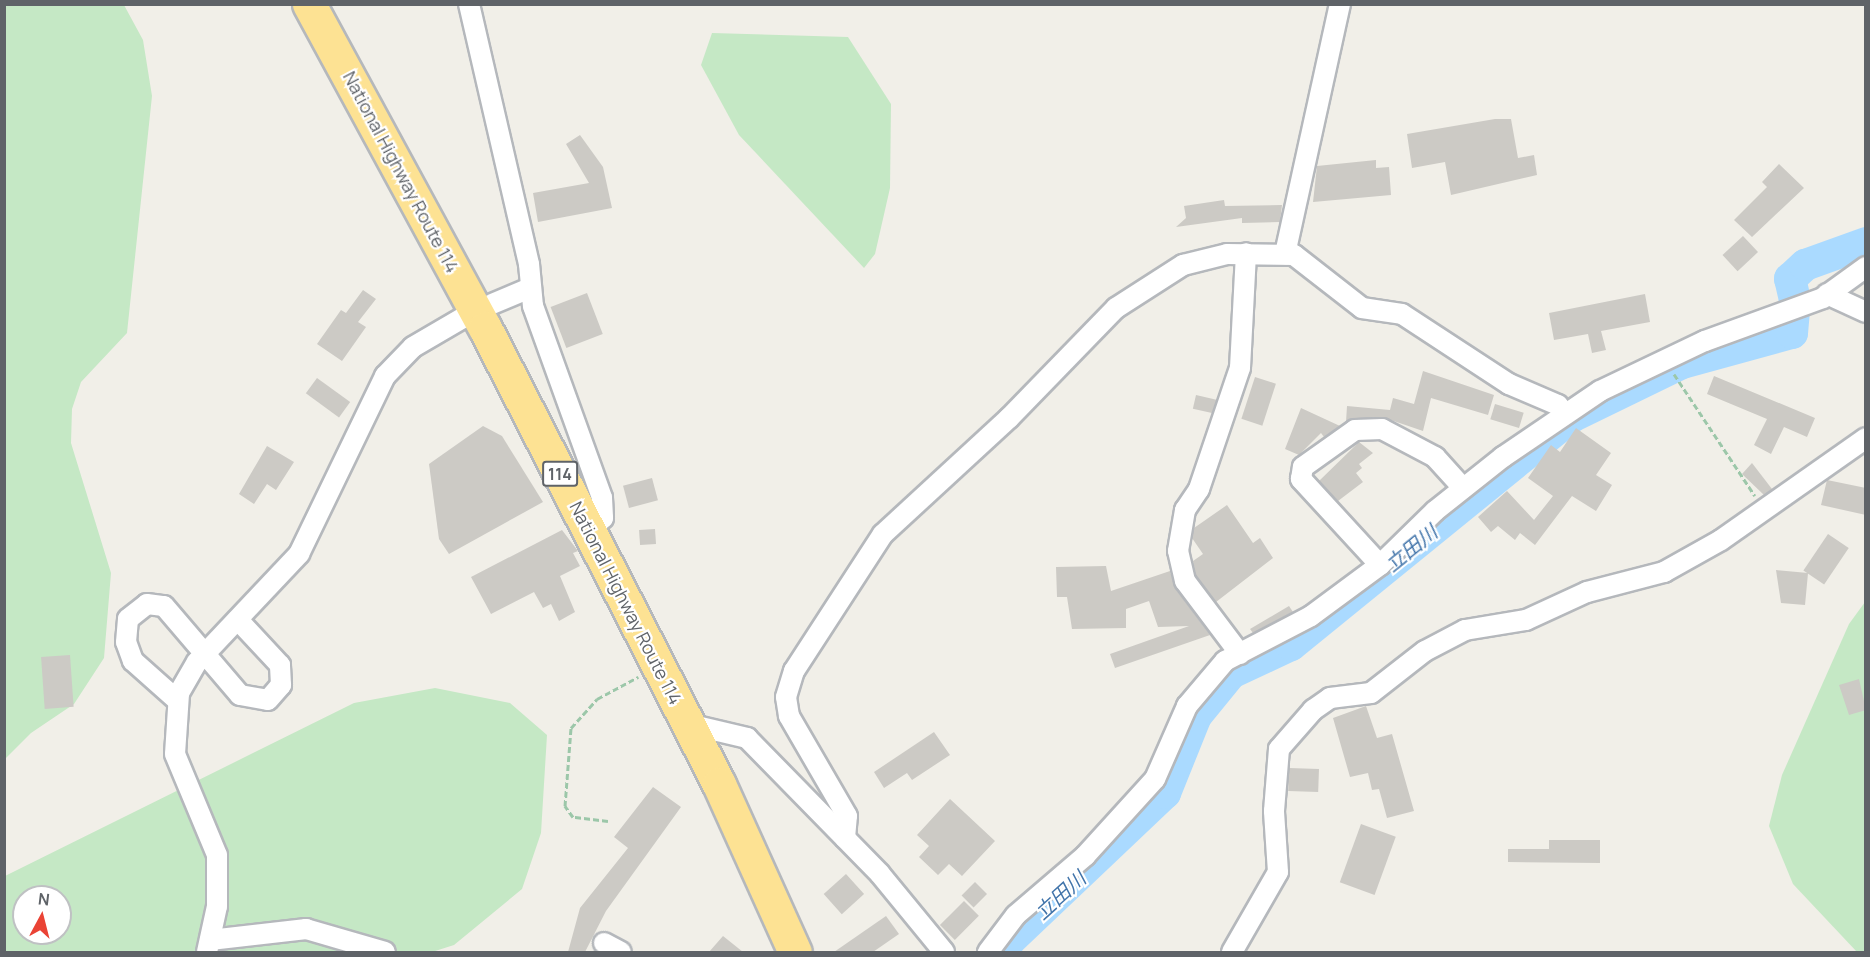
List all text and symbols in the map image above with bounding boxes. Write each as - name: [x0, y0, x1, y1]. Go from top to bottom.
- street label: National Highway Route 114: [339, 68, 463, 276]
- road number: 114: [542, 461, 578, 487]
- street label: National Highway Route 114: [565, 498, 687, 708]
- water label: 立田川: [1380, 520, 1442, 576]
- water label: 立田川: [1030, 866, 1090, 924]
- north arrow: [12, 885, 72, 945]
- text: N: [37, 888, 51, 911]

